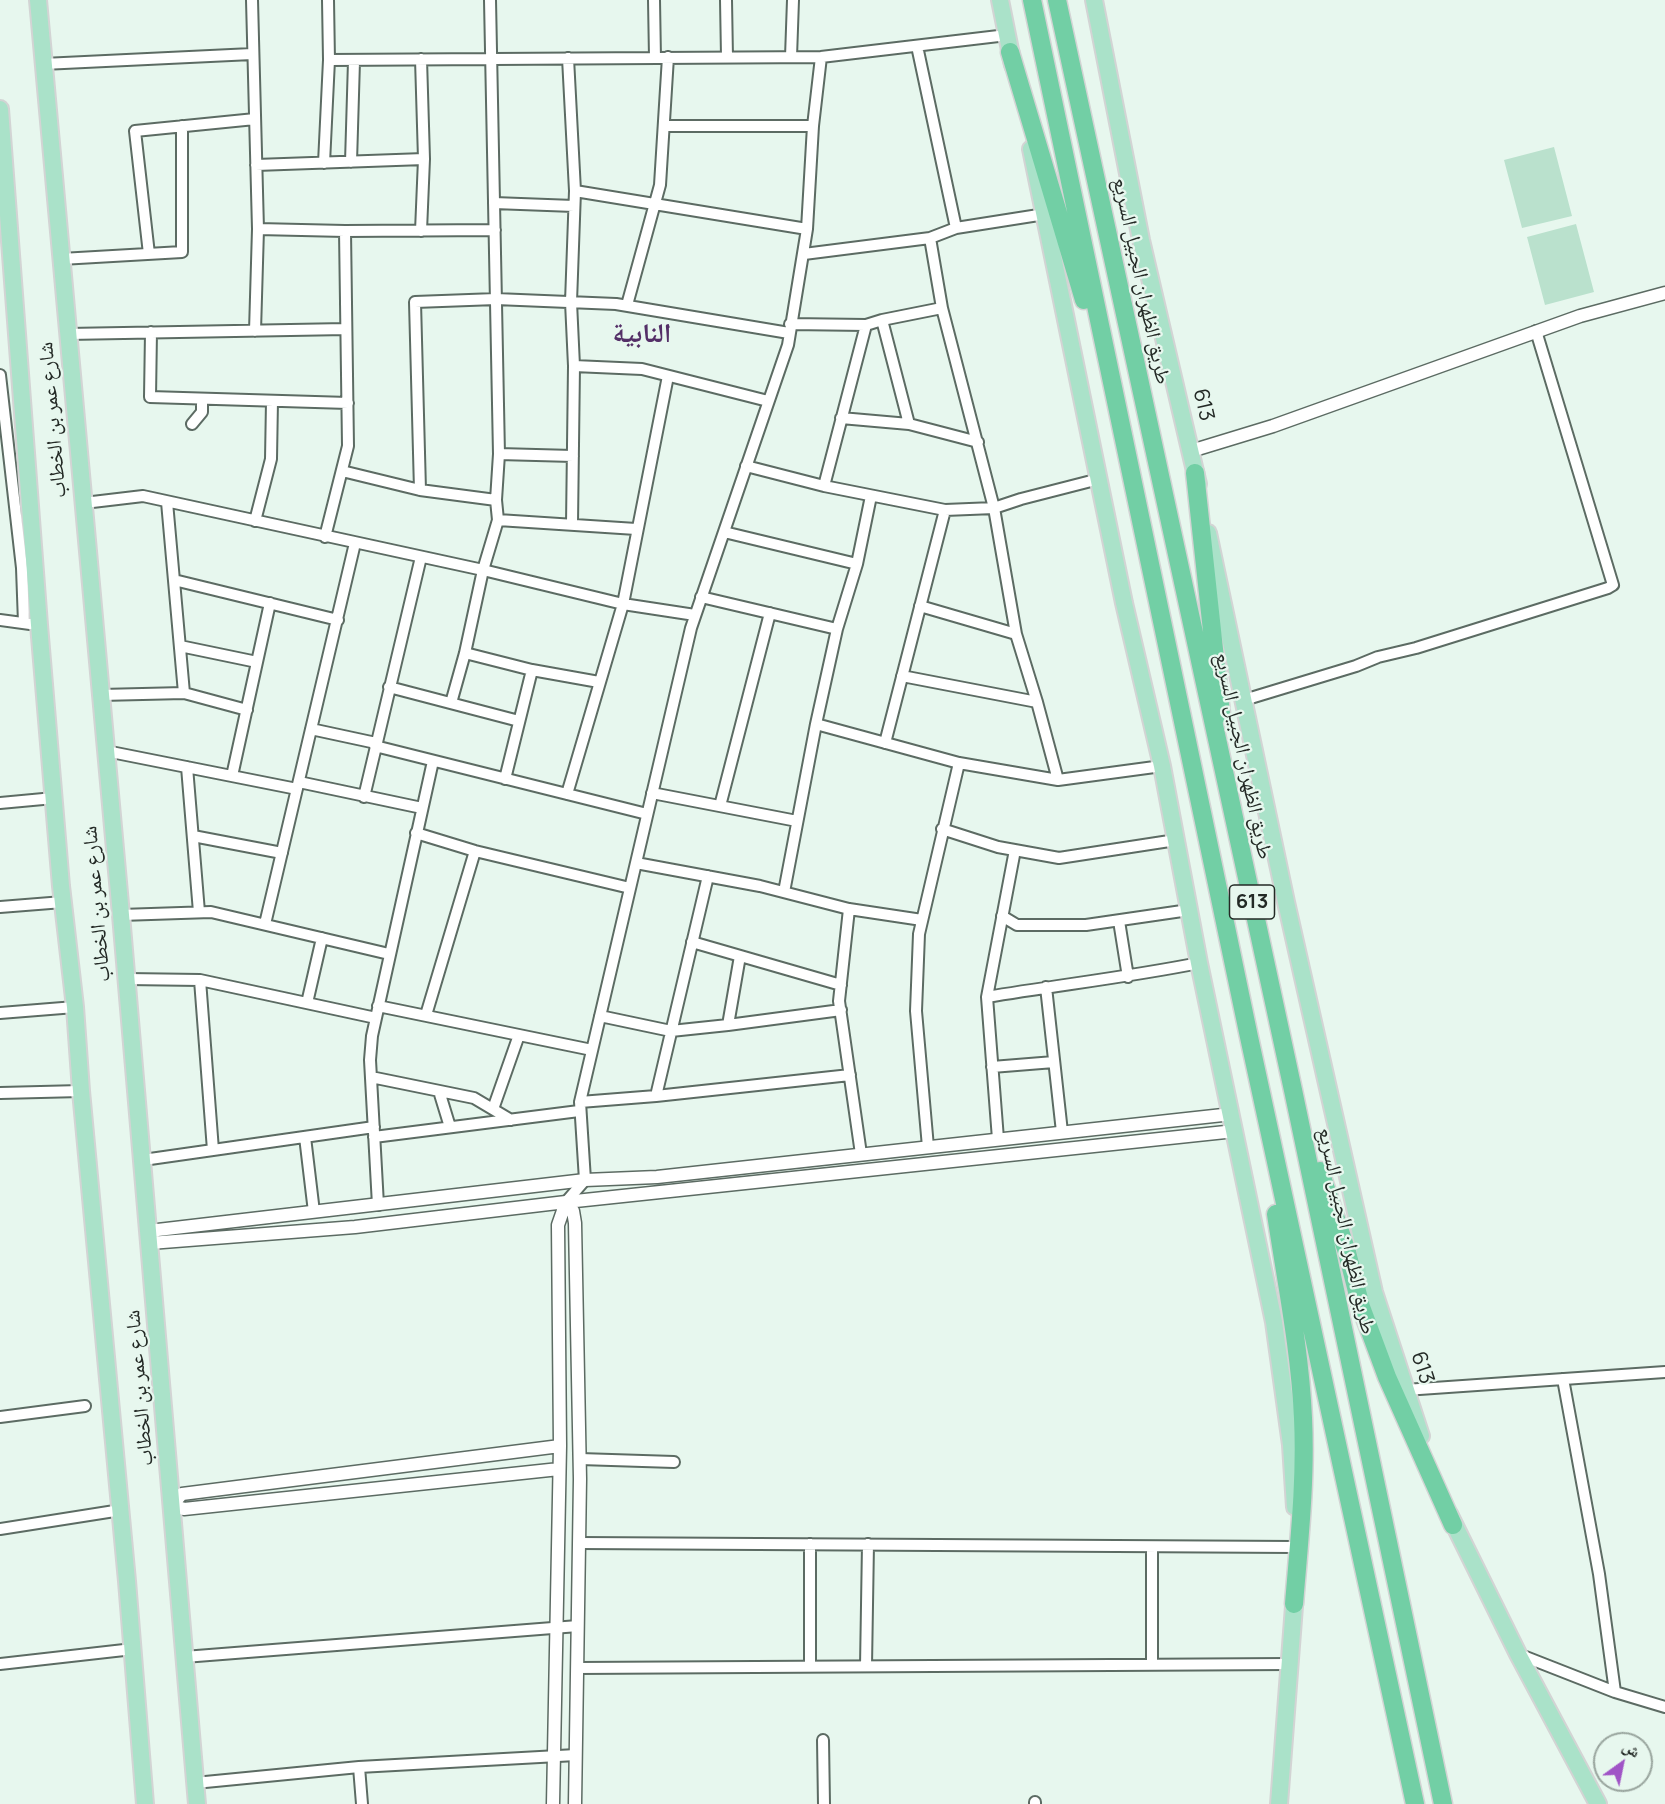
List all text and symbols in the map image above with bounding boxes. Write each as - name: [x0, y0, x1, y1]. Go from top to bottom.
- street label: طريق الظهران الجبيل السريع: [1107, 175, 1175, 387]
- district label: النابية: [613, 318, 671, 350]
- street label: شارع عمر بن الخطاب: [34, 341, 72, 499]
- street label: 613: [1187, 386, 1219, 424]
- street label: طريق الظهران الجبيل السريع: [1209, 650, 1277, 862]
- street label: شارع عمر بن الخطاب: [78, 825, 116, 983]
- road number: 613: [1230, 885, 1274, 919]
- street label: طريق الظهران الجبيل السريع: [1312, 1125, 1380, 1337]
- street label: شارع عمر بن الخطاب: [121, 1309, 159, 1467]
- street label: 613: [1405, 1349, 1439, 1387]
- north arrow: [1593, 1732, 1653, 1792]
- text: ش: [1619, 1735, 1645, 1762]

